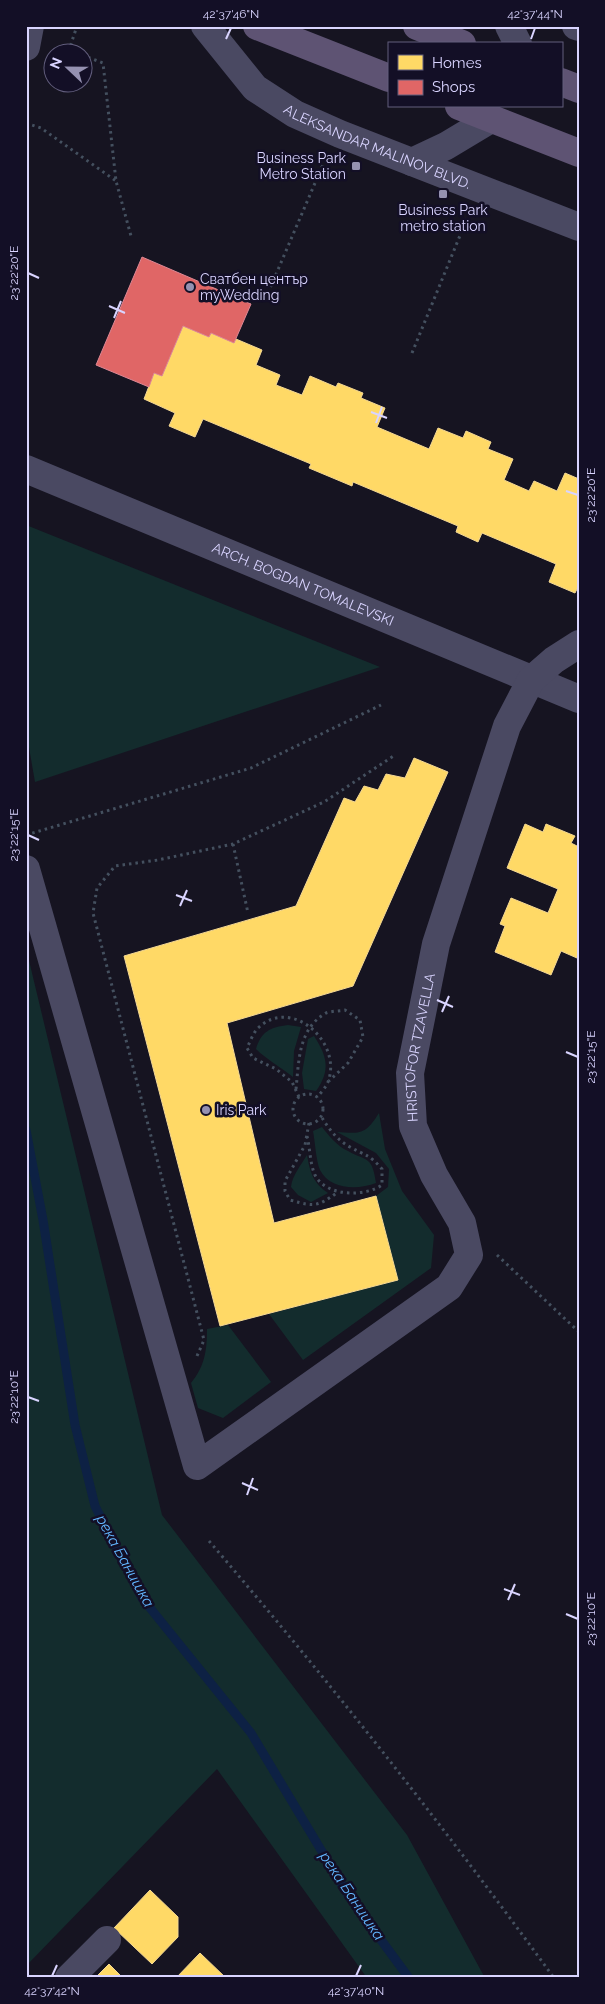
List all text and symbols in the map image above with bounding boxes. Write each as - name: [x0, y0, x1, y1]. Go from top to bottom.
- text: 42°37'46"N: [203, 7, 259, 21]
- text: 42°37'44"N: [507, 7, 563, 21]
- north arrow: [42, 42, 92, 92]
- legend: [388, 42, 562, 108]
- text: Homes: [432, 54, 482, 72]
- text: N: [47, 55, 65, 71]
- text: Shops: [432, 78, 475, 96]
- street label: ALEKSANDAR MALINOV BLVD.: [281, 101, 473, 192]
- place label: Business Park Metro Station: [256, 150, 347, 182]
- marker: Business Park Metro Station: [350, 160, 362, 172]
- marker: Business Park metro station: [437, 188, 449, 200]
- place label: Business Park metro station: [398, 202, 488, 234]
- text: 23°22'20"E: [7, 246, 21, 300]
- place label: Сватбен център myWedding: [200, 271, 308, 303]
- marker: Сватбен център myWedding: [184, 281, 196, 293]
- text: 23°22'20"E: [584, 468, 598, 522]
- street label: ARCH. BOGDAN TOMALEVSKI: [210, 539, 396, 629]
- text: 23°22'15"E: [7, 809, 21, 861]
- street label: HRISTOFOR TZAVELLA: [402, 971, 438, 1122]
- text: 23°22'15"E: [584, 1031, 598, 1083]
- place label: Iris Park: [216, 1102, 267, 1118]
- marker: Iris Park: [200, 1104, 212, 1116]
- text: 23°22'10"E: [7, 1370, 21, 1424]
- water label: река Банишка: [92, 1511, 158, 1610]
- text: 23°22'10"E: [584, 1592, 598, 1646]
- water label: река Банишка: [315, 1848, 388, 1944]
- text: 42°37'42"N: [24, 1984, 80, 1998]
- text: 42°37'40"N: [328, 1984, 384, 1998]

